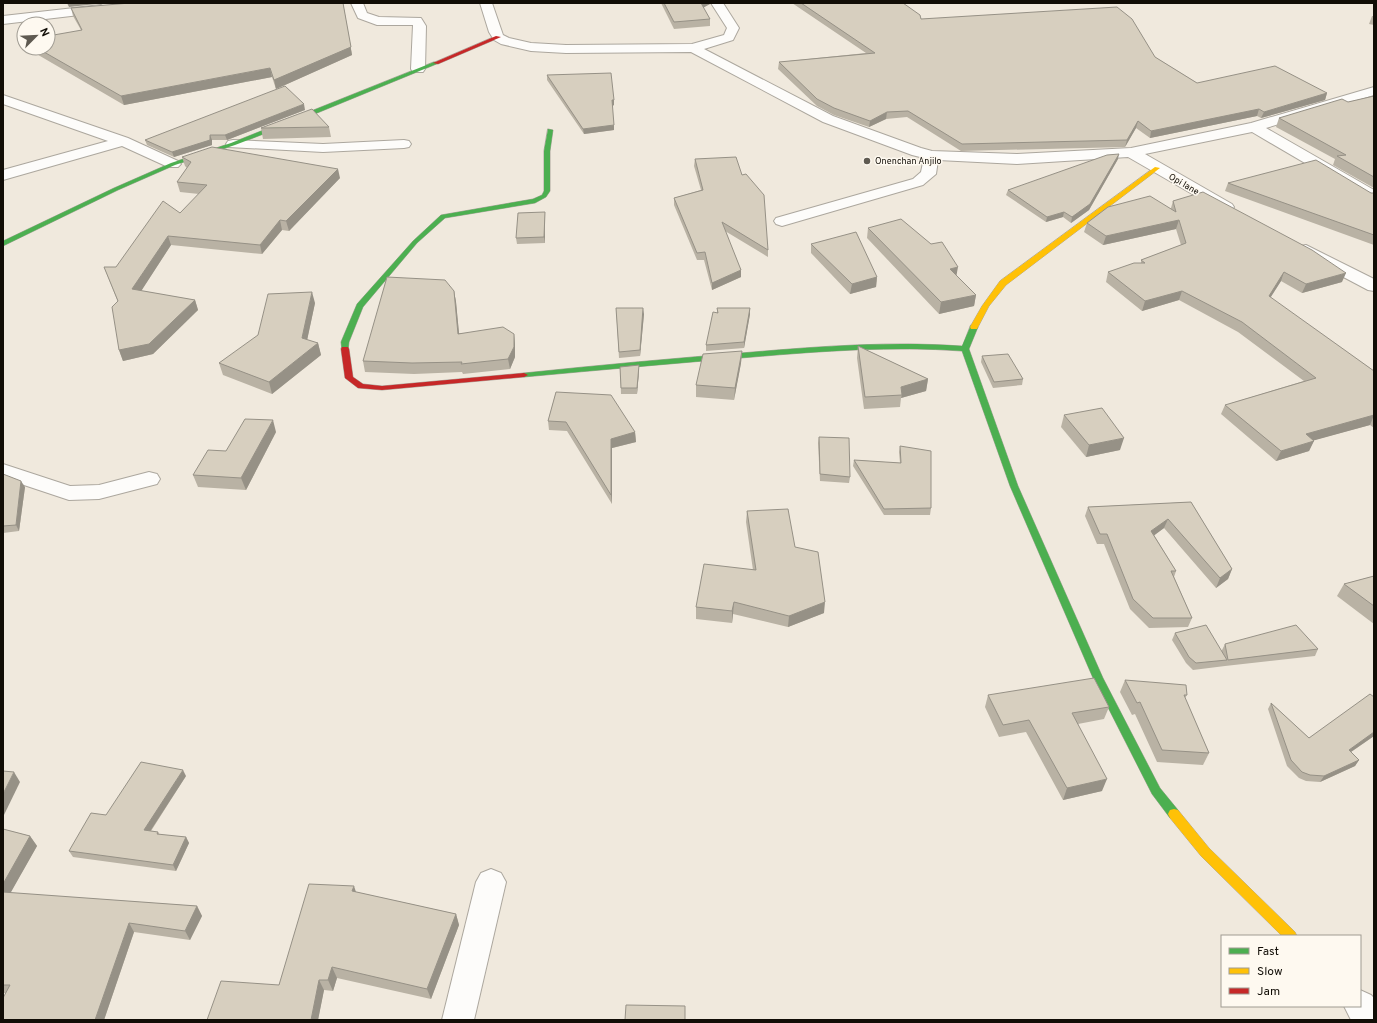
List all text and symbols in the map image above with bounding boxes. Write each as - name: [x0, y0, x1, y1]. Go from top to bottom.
- north arrow: [16, 16, 56, 56]
- text: N: [36, 26, 52, 39]
- marker: Onenchan Anjilo: [862, 156, 872, 166]
- place label: Onenchan Anjilo: [875, 156, 942, 167]
- street label: Opi lane: [1167, 171, 1201, 198]
- legend: [1221, 935, 1361, 1007]
- text: Fast: [1257, 944, 1279, 960]
- text: Slow: [1257, 964, 1283, 980]
- text: Jam: [1257, 984, 1280, 1000]

